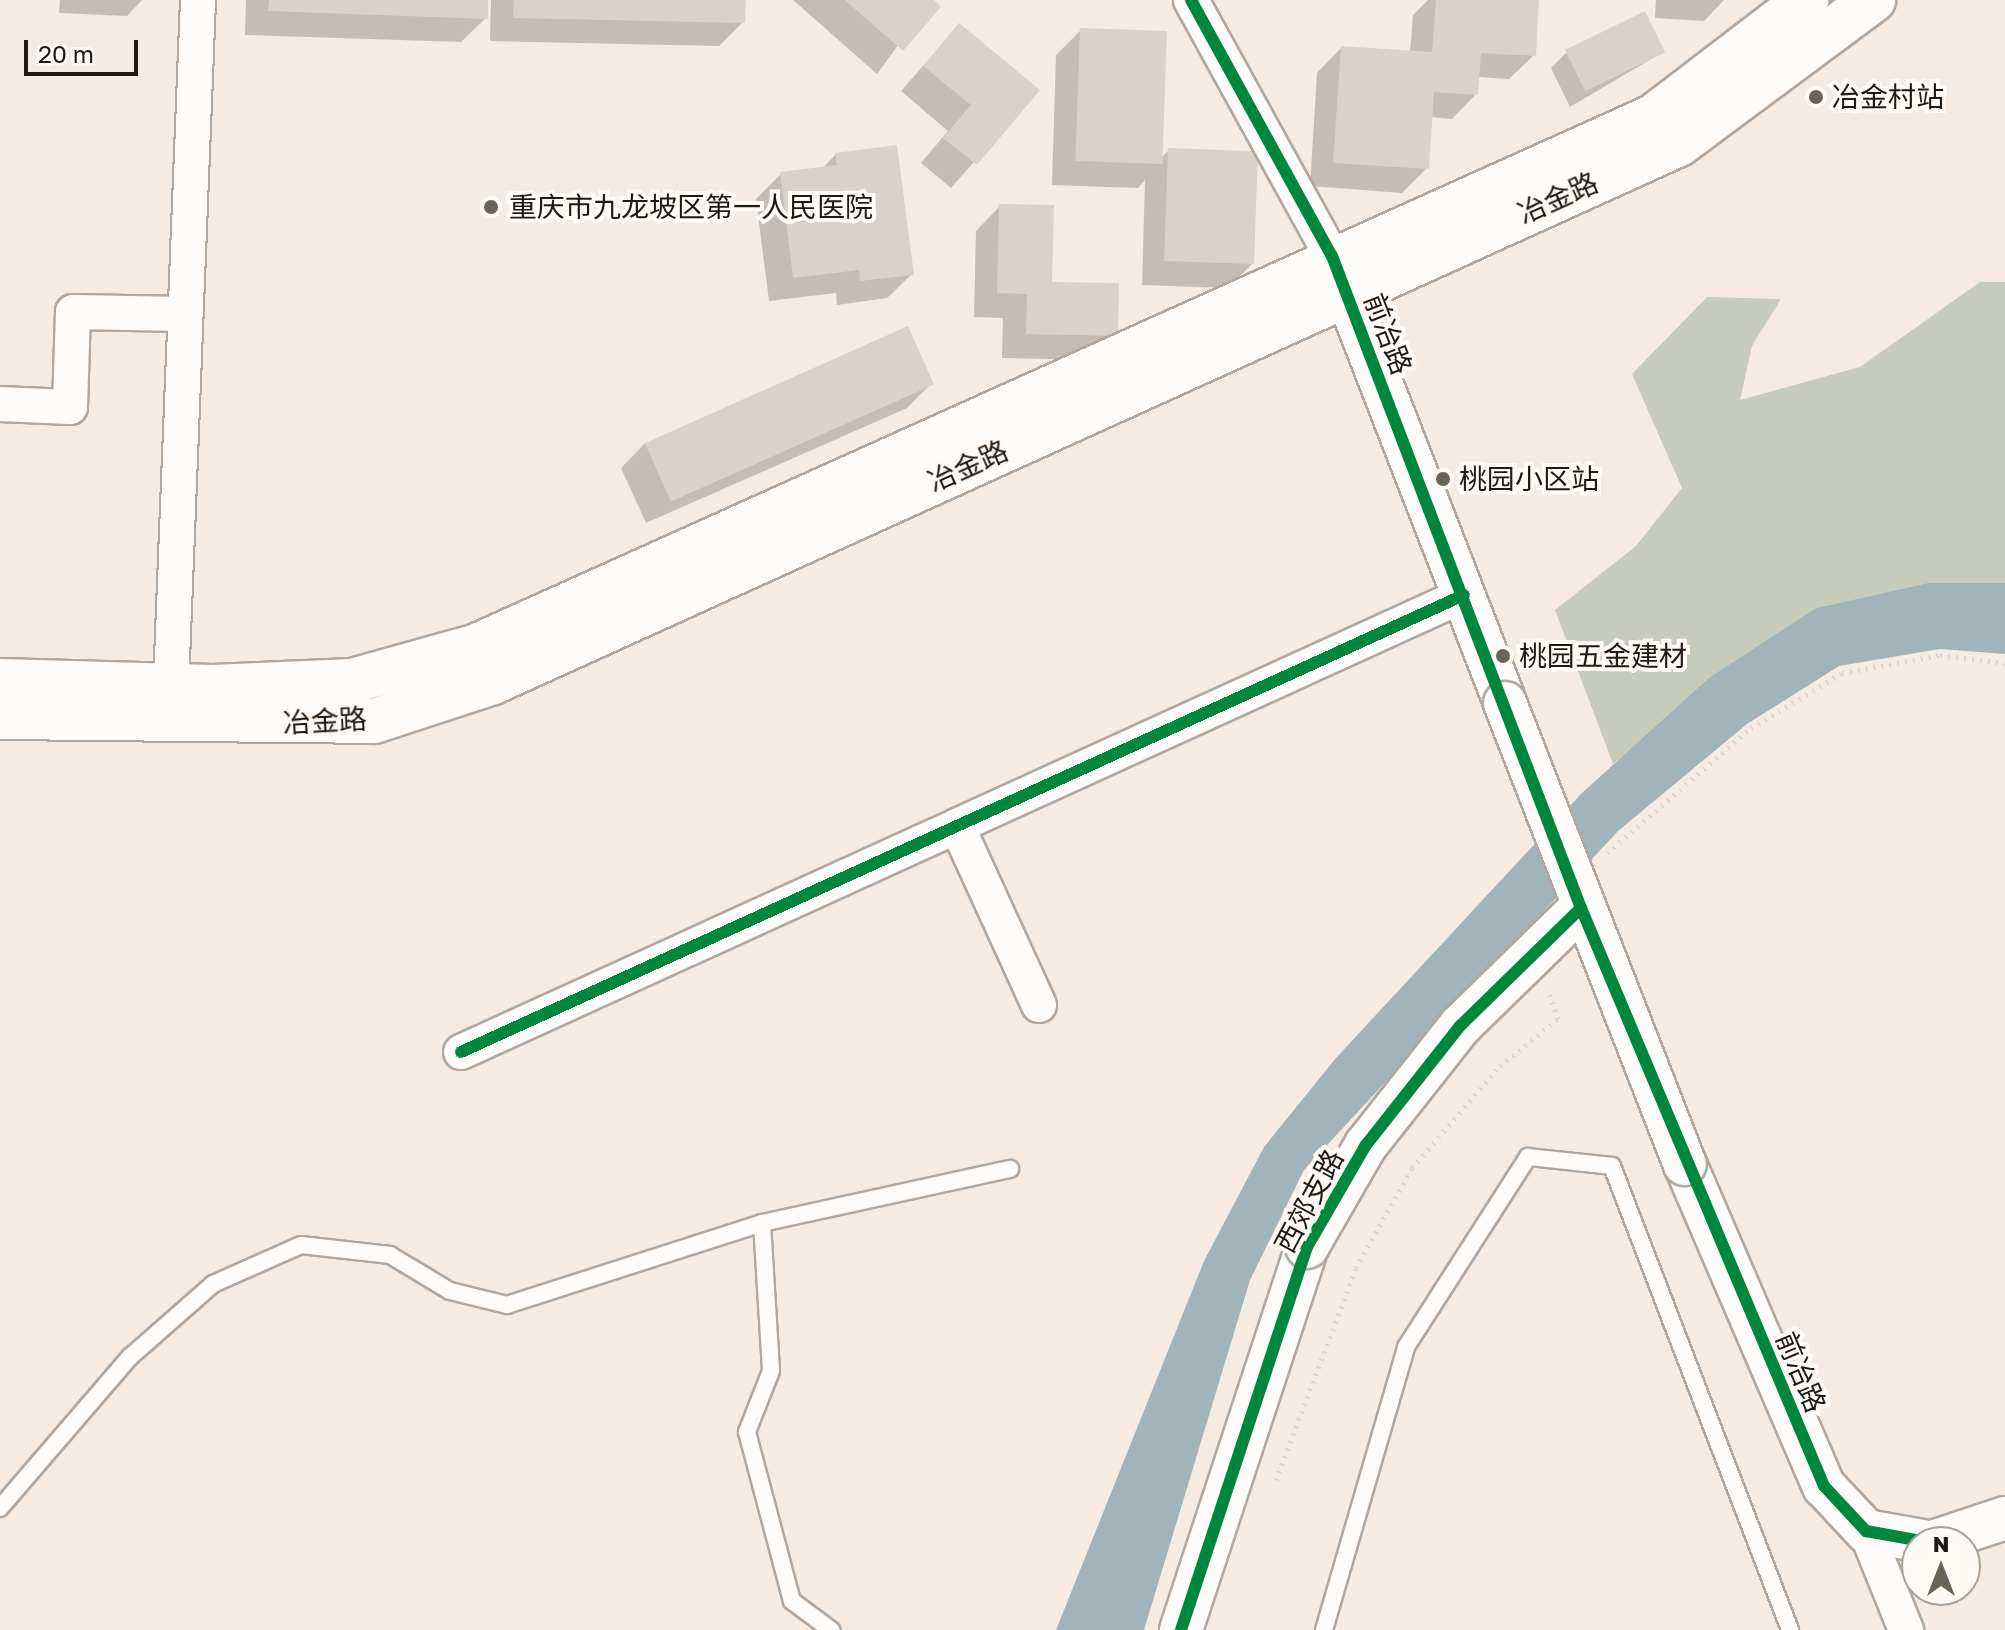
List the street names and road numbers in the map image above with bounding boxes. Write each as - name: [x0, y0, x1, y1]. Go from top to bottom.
- street label: 冶金路: [1513, 166, 1603, 230]
- street label: 前冶路: [1357, 289, 1419, 379]
- street label: 冶金路: [923, 434, 1013, 498]
- street label: 冶金路: [282, 702, 368, 740]
- street label: 西郊支路: [1268, 1144, 1350, 1258]
- street label: 前冶路: [1769, 1327, 1833, 1417]

